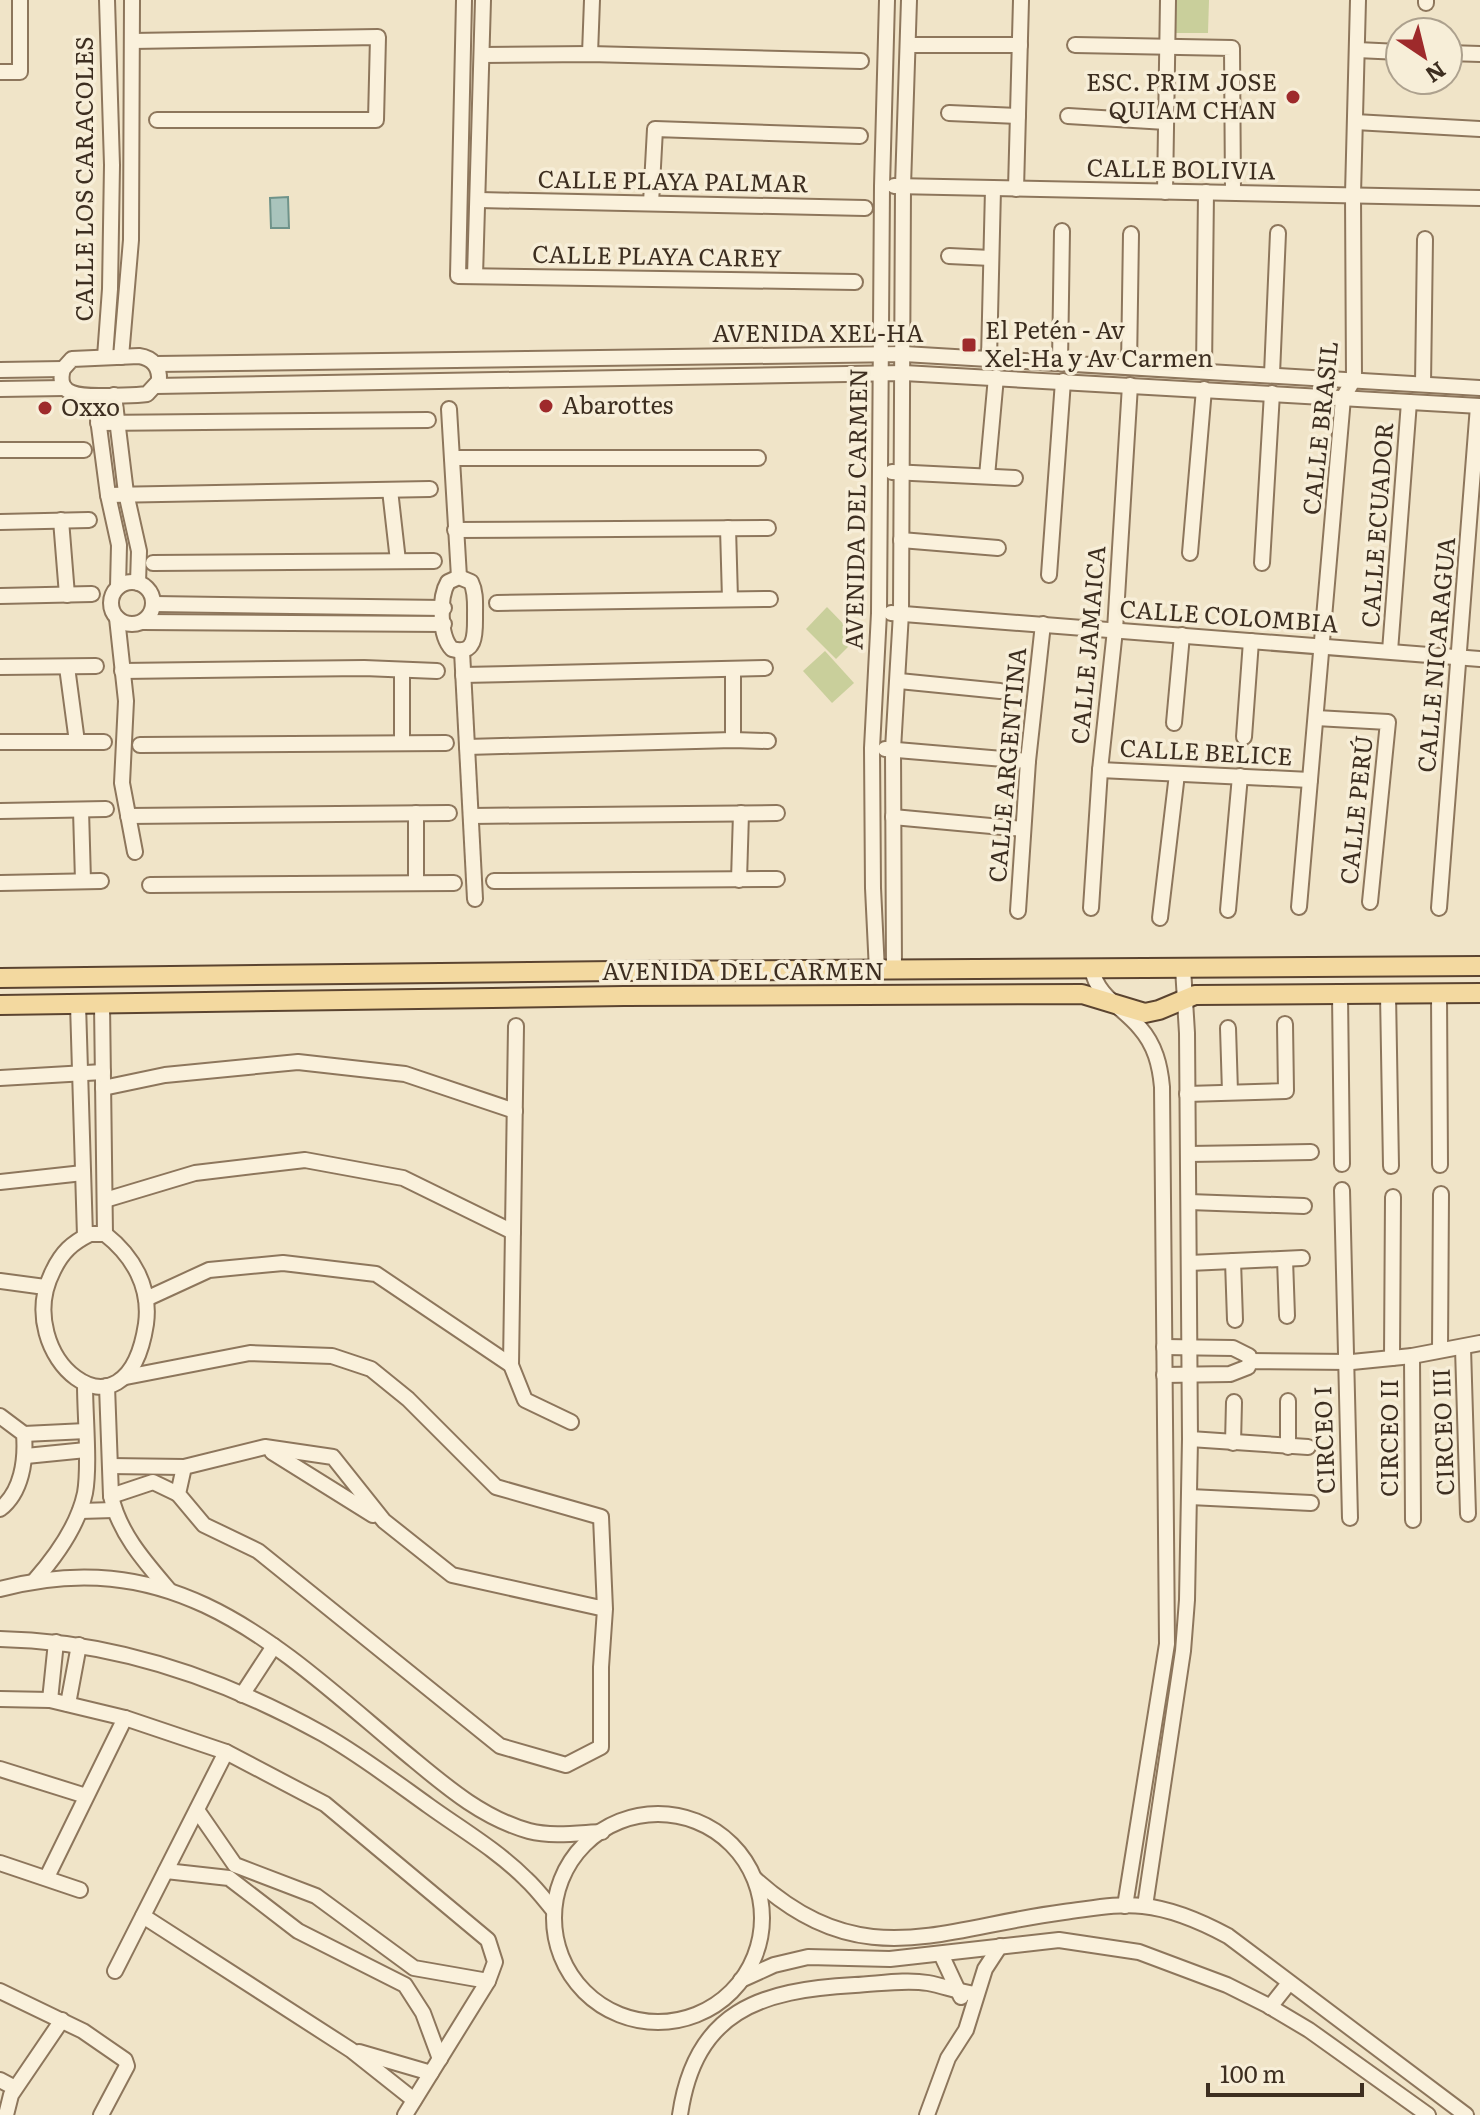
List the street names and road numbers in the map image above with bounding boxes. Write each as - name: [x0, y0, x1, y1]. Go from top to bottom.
- street label: CALLE LOS CARACOLES: [65, 36, 100, 322]
- street label: CALLE BOLIVIA: [1086, 148, 1276, 187]
- street label: CALLE PLAYA PALMAR: [537, 160, 809, 199]
- street label: CALLE PLAYA CAREY: [532, 235, 782, 274]
- street label: AVENIDA XEL-HA: [712, 314, 924, 349]
- street label: CALLE BRASIL: [1292, 339, 1345, 517]
- street label: AVENIDA DEL CARMEN: [835, 368, 874, 650]
- street label: CALLE ECUADOR: [1351, 421, 1400, 629]
- street label: CALLE NICARAGUA: [1407, 535, 1462, 774]
- street label: CALLE JAMAICA: [1060, 544, 1113, 746]
- street label: CALLE COLOMBIA: [1119, 589, 1340, 640]
- street label: CALLE ARGENTINA: [978, 645, 1033, 884]
- street label: CALLE BELICE: [1119, 729, 1293, 773]
- street label: CALLE PERÚ: [1329, 733, 1380, 886]
- street label: AVENIDA DEL CARMEN: [602, 952, 884, 987]
- street label: CIRCEO III: [1422, 1368, 1461, 1497]
- street label: CIRCEO II: [1370, 1379, 1405, 1497]
- street label: CIRCEO I: [1303, 1385, 1342, 1495]

